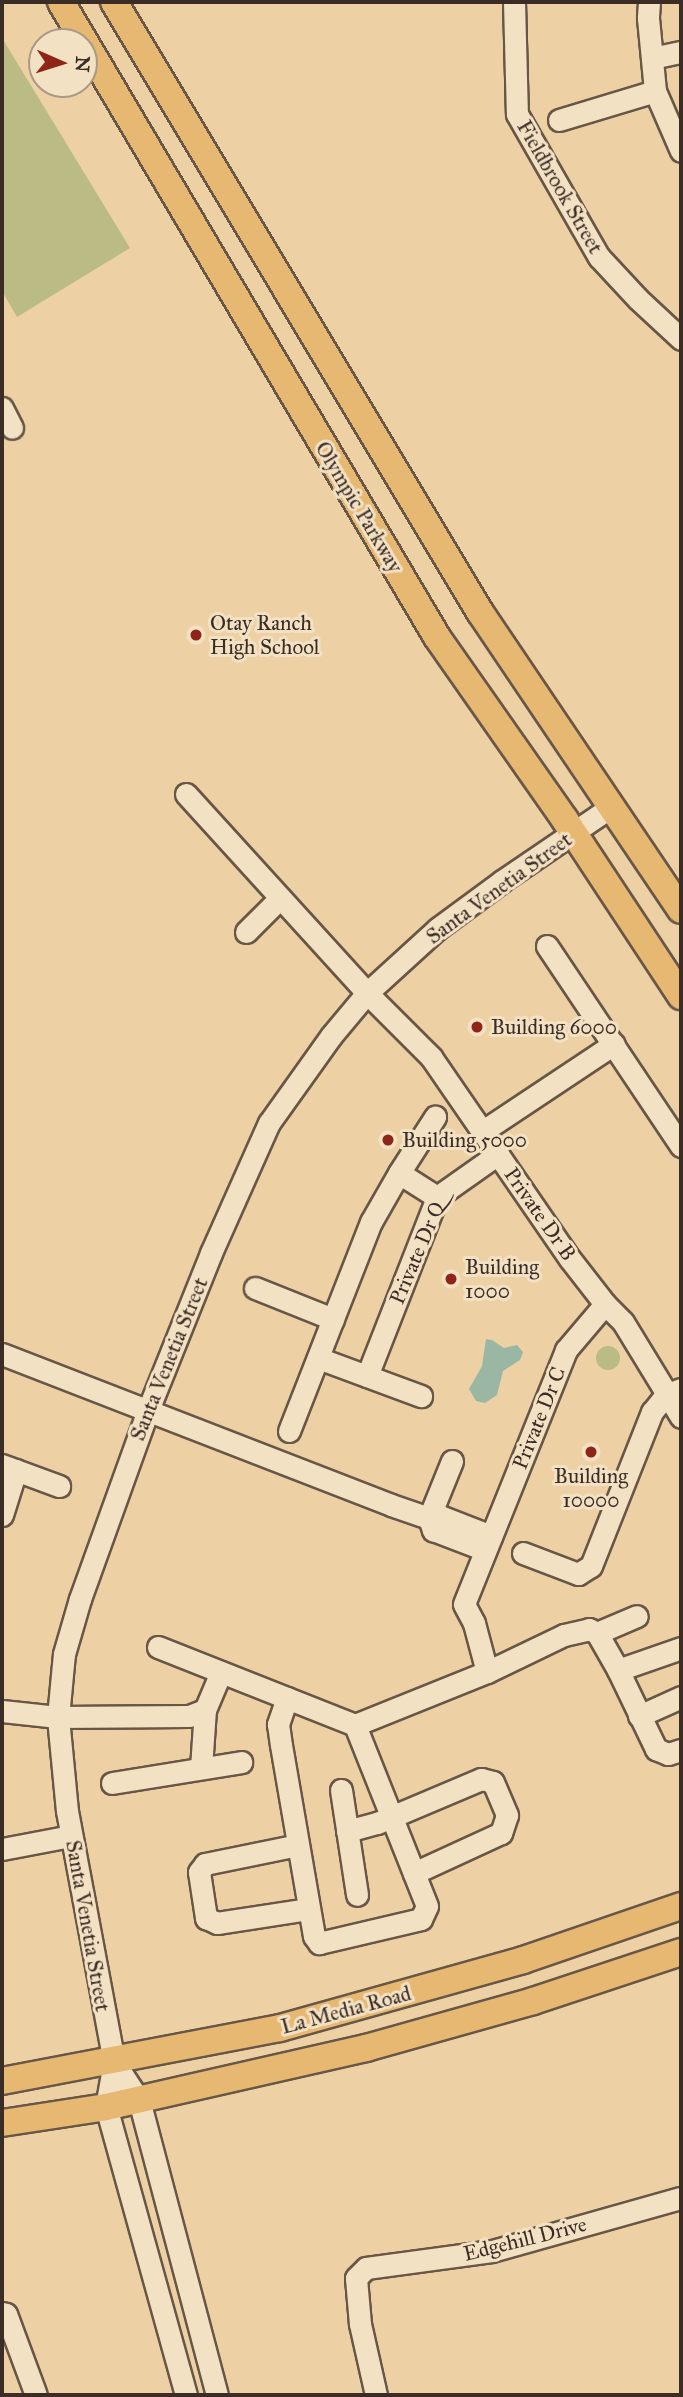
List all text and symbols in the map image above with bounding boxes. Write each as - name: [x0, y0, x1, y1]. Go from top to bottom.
- north arrow: [28, 28, 98, 98]
- text: N: [71, 55, 94, 73]
- street label: Fieldbrook Street: [512, 116, 608, 258]
- street label: Olympic Parkway: [310, 437, 408, 577]
- place label: Otay Ranch High School: [210, 610, 320, 660]
- marker: Otay Ranch High School: [188, 627, 204, 643]
- street label: Santa Venetia Street: [421, 827, 577, 949]
- place label: Building 6000: [491, 1014, 617, 1040]
- marker: Building 6000: [469, 1019, 485, 1035]
- place label: Building 5000: [402, 1127, 527, 1153]
- marker: Building 5000: [380, 1132, 396, 1148]
- street label: Private Dr B: [499, 1163, 581, 1265]
- street label: Private Dr Q: [384, 1198, 450, 1308]
- place label: Building 1000: [465, 1254, 539, 1304]
- marker: Building 1000: [443, 1271, 459, 1287]
- street label: Santa Venetia Street: [125, 1274, 213, 1444]
- street label: Private Dr C: [507, 1363, 571, 1473]
- marker: Building 10000: [583, 1444, 599, 1460]
- place label: Building 10000: [554, 1463, 628, 1513]
- street label: Santa Venetia Street: [61, 1838, 115, 2014]
- street label: La Media Road: [278, 1981, 414, 2039]
- street label: Edgehill Drive: [461, 2212, 589, 2266]

